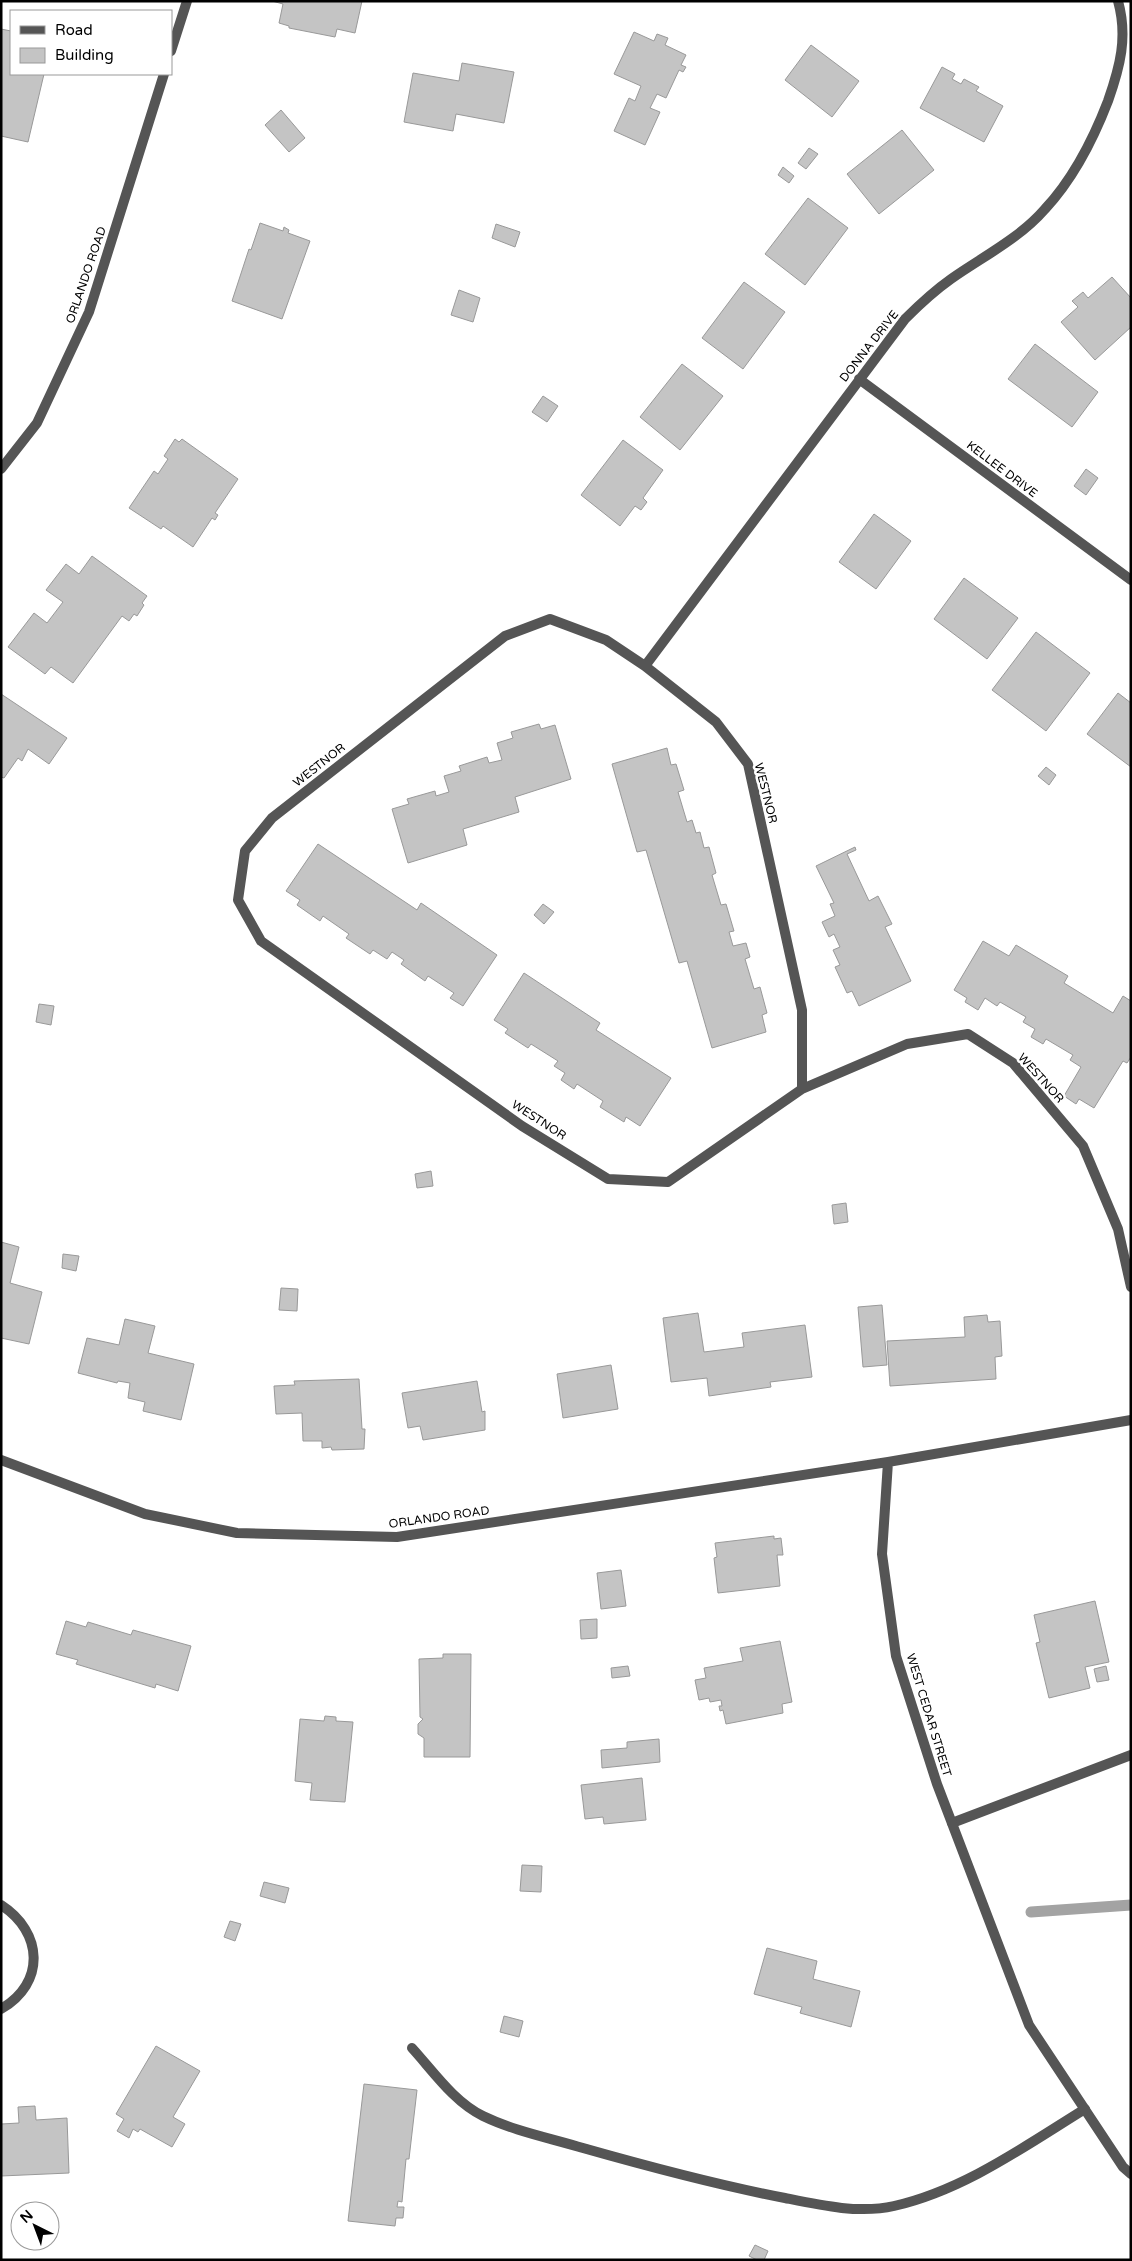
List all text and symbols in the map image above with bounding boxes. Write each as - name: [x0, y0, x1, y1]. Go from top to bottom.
- legend: [10, 10, 172, 75]
- text: Road: [55, 21, 93, 39]
- text: Building: [55, 46, 114, 64]
- street label: ORLANDO ROAD: [63, 225, 109, 325]
- street label: DONNA DRIVE: [837, 307, 902, 385]
- street label: KELLEE DRIVE: [964, 438, 1040, 500]
- street label: WESTNOR: [290, 740, 348, 790]
- street label: WESTNOR: [752, 761, 780, 825]
- street label: WESTNOR: [1015, 1050, 1067, 1106]
- street label: WESTNOR: [509, 1097, 569, 1143]
- street label: ORLANDO ROAD: [388, 1503, 490, 1531]
- street label: WEST CEDAR STREET: [904, 1652, 955, 1779]
- north arrow: [10, 2201, 60, 2251]
- text: N: [17, 2207, 37, 2227]

